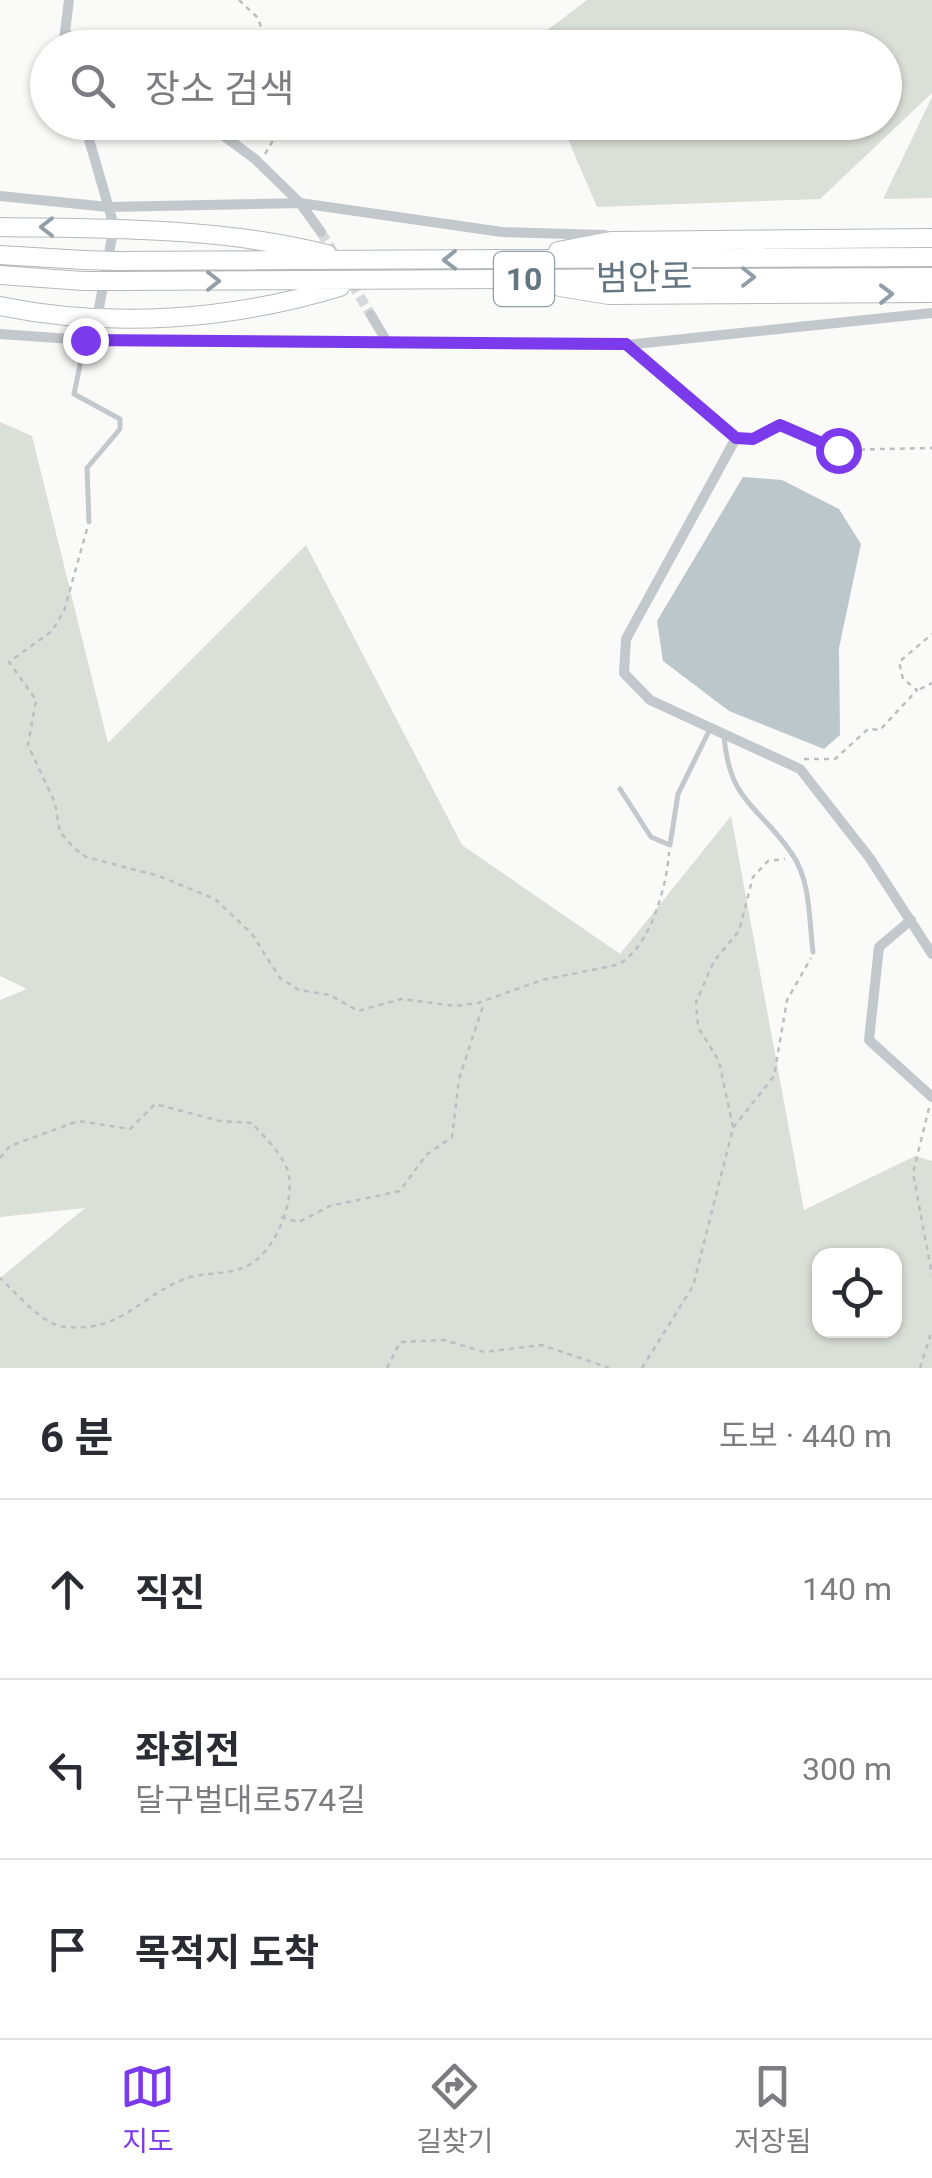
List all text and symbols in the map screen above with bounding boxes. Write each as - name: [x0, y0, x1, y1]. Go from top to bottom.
- search box: [30, 30, 902, 140]
- icon: search: [65, 58, 120, 113]
- text: 장소 검색: [145, 67, 294, 111]
- one-way arrow: [39, 217, 55, 238]
- one-way arrow: [441, 249, 457, 270]
- road number: 10: [494, 252, 554, 306]
- street label: 범안로: [595, 257, 693, 299]
- one-way arrow: [742, 266, 757, 288]
- one-way arrow: [206, 270, 222, 292]
- one-way arrow: [878, 283, 894, 304]
- route end: [63, 318, 109, 364]
- route start: [816, 428, 862, 474]
- map controls: [812, 1248, 902, 1338]
- button: locate: [812, 1248, 902, 1338]
- text: 6 분: [40, 1413, 113, 1462]
- text: 도보 · 440 m: [719, 1417, 892, 1455]
- icon: ahead: [40, 1562, 95, 1617]
- text: 140 m: [802, 1570, 892, 1608]
- text: 직진: [135, 1571, 205, 1615]
- text: 좌회전: [135, 1728, 240, 1772]
- icon: left: [40, 1742, 95, 1797]
- text: 300 m: [802, 1750, 892, 1788]
- text: 달구벌대로574길: [135, 1781, 366, 1819]
- icon: arrive: [40, 1922, 95, 1977]
- text: 목적지 도착: [135, 1931, 319, 1975]
- tab: 지도: [120, 2059, 175, 2159]
- tab: 길찾기: [416, 2059, 494, 2159]
- tab: 저장됨: [734, 2059, 812, 2159]

